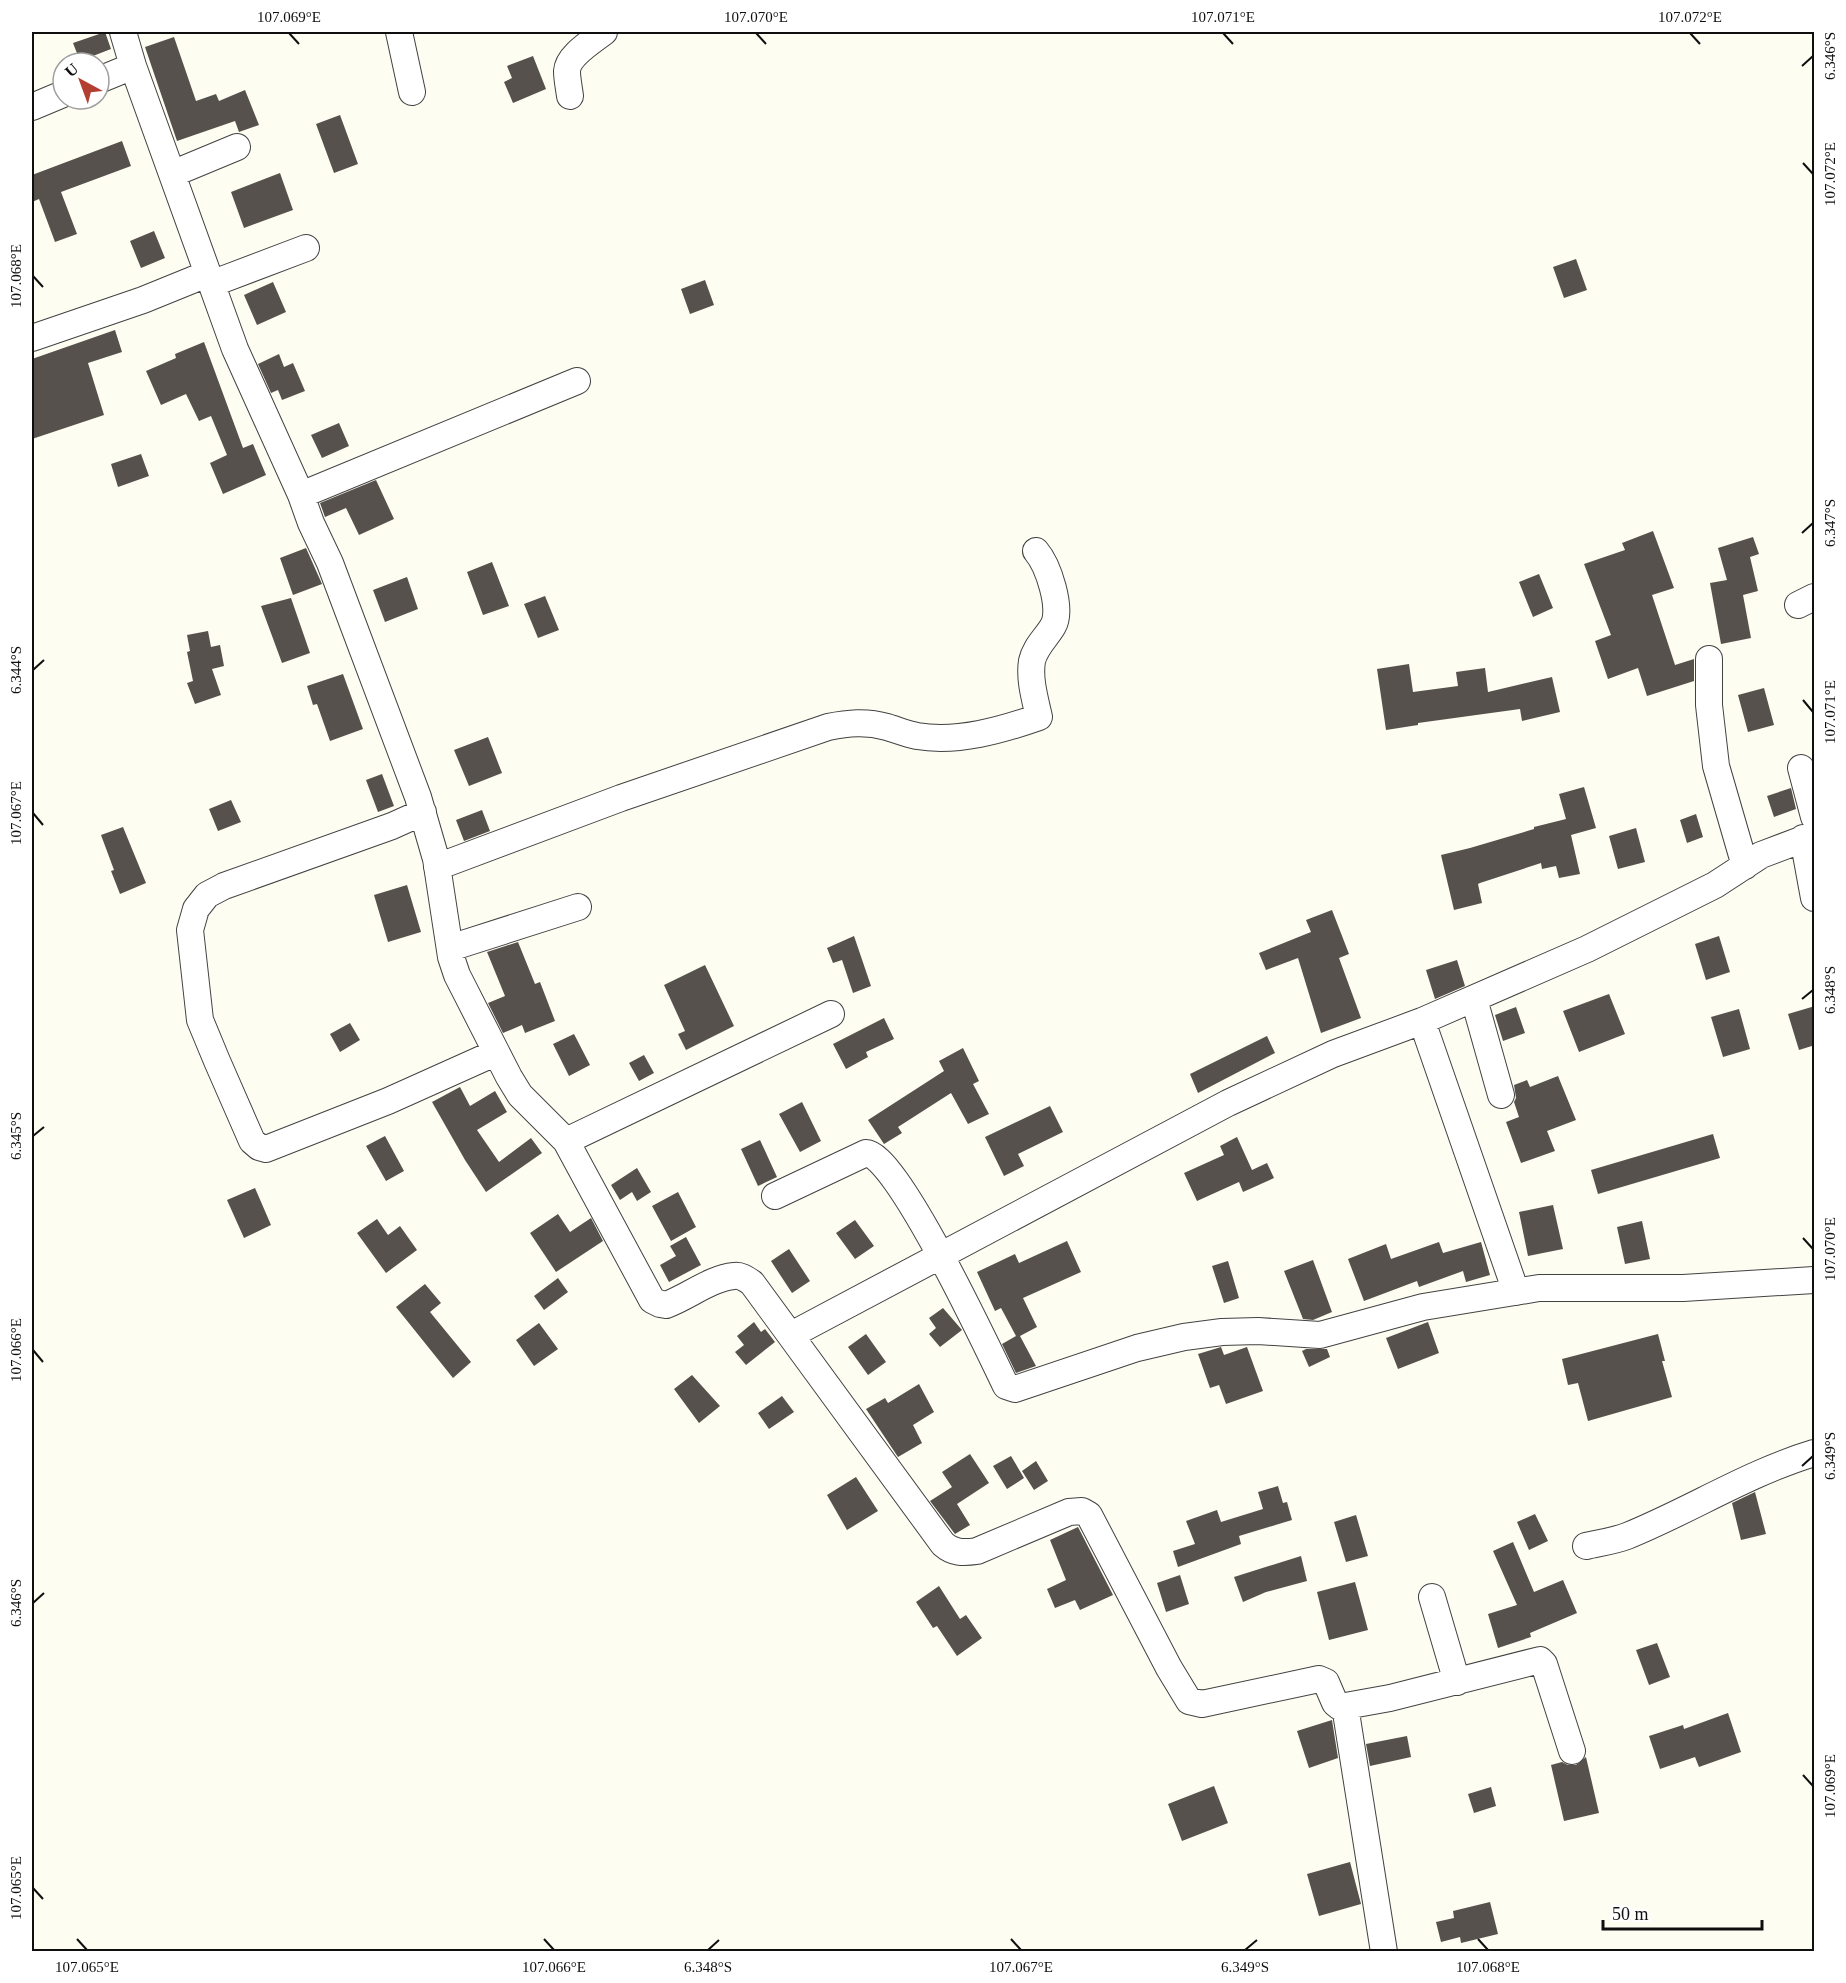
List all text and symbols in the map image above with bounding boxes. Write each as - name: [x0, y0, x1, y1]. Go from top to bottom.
- text: 107.069°E: [257, 9, 321, 25]
- text: 107.070°E: [724, 9, 788, 25]
- text: 107.071°E: [1191, 9, 1255, 25]
- text: 107.072°E: [1658, 9, 1722, 25]
- text: 6.346°S: [1822, 32, 1838, 80]
- north arrow: [51, 51, 111, 111]
- text: U: [62, 60, 82, 80]
- text: 107.072°E: [1822, 142, 1838, 206]
- text: 107.068°E: [8, 244, 24, 308]
- text: 6.347°S: [1822, 499, 1838, 547]
- text: 6.344°S: [8, 646, 24, 694]
- text: 107.071°E: [1822, 680, 1838, 744]
- text: 107.067°E: [8, 781, 24, 845]
- text: 6.348°S: [1822, 966, 1838, 1014]
- text: 6.345°S: [8, 1112, 24, 1160]
- text: 107.070°E: [1822, 1217, 1838, 1281]
- text: 107.066°E: [8, 1318, 24, 1382]
- text: 6.349°S: [1822, 1432, 1838, 1480]
- text: 6.346°S: [8, 1579, 24, 1627]
- text: 107.069°E: [1822, 1754, 1838, 1818]
- text: 107.065°E: [8, 1856, 24, 1920]
- scale bar: [1603, 1893, 1762, 1931]
- text: 50 m: [1612, 1904, 1649, 1924]
- text: 107.065°E: [55, 1959, 119, 1975]
- text: 107.066°E: [522, 1959, 586, 1975]
- text: 6.348°S: [684, 1959, 732, 1975]
- text: 107.067°E: [989, 1959, 1053, 1975]
- text: 6.349°S: [1221, 1959, 1269, 1975]
- text: 107.068°E: [1456, 1959, 1520, 1975]

